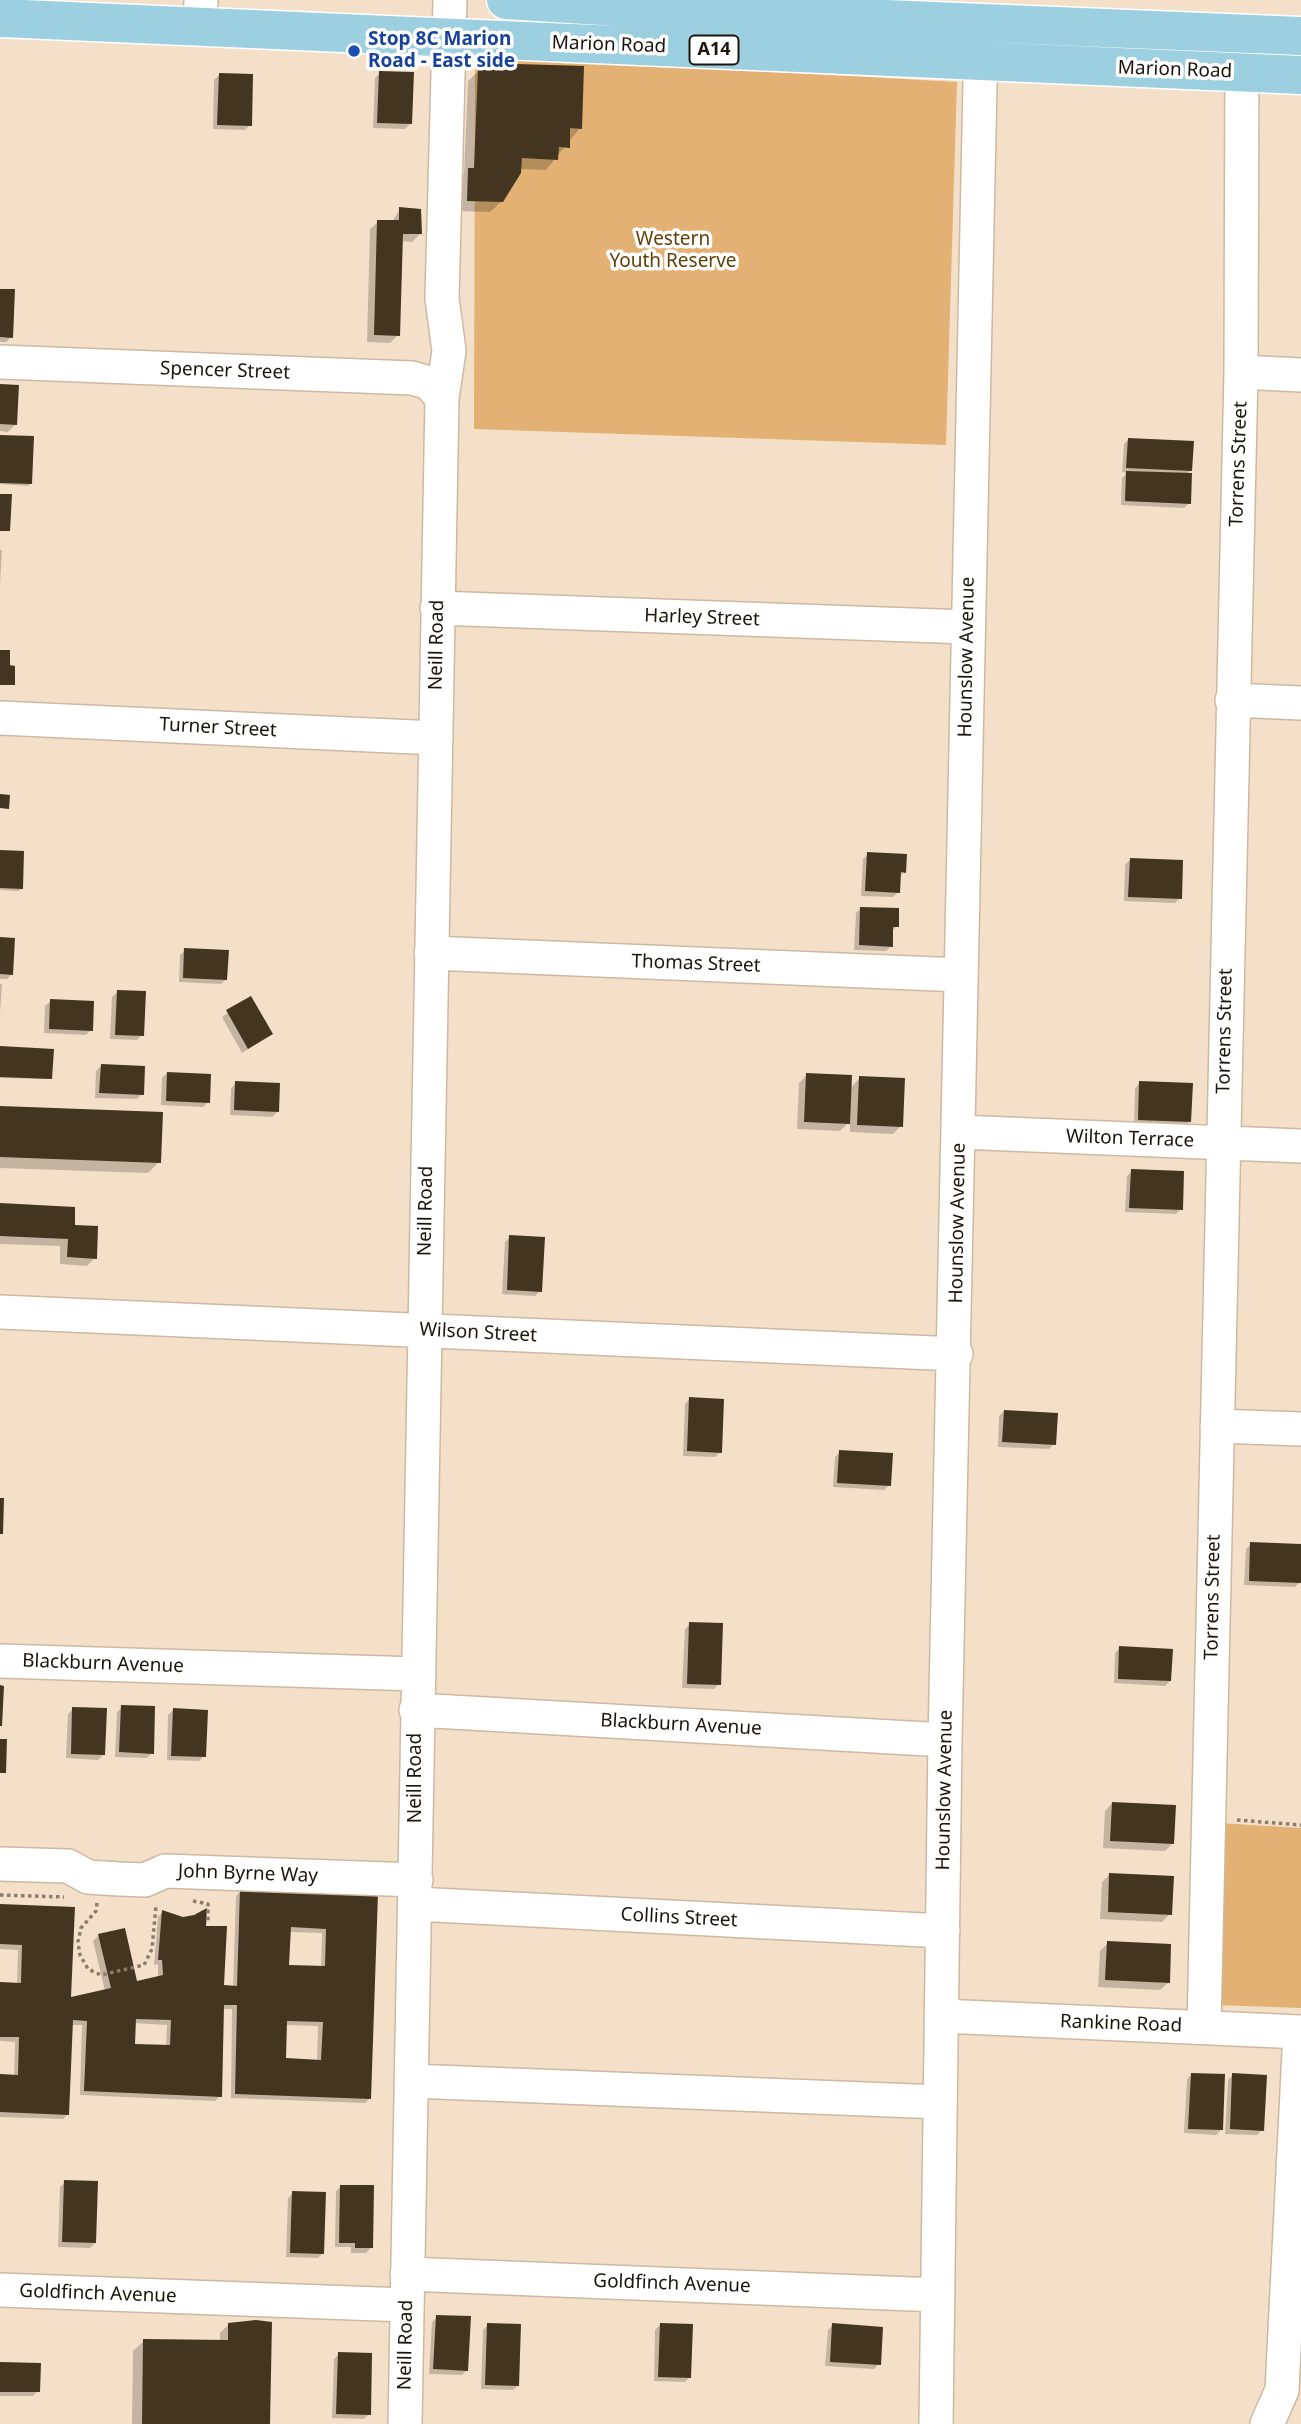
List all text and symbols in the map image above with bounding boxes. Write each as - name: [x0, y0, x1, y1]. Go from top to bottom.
- place label: Stop 8C Marion Road - East side: [368, 29, 515, 73]
- street label: Marion Road: [551, 32, 667, 58]
- road number: A14: [690, 36, 738, 64]
- marker: Stop 8C Marion Road - East side: [346, 43, 362, 59]
- street label: Marion Road: [1117, 57, 1233, 83]
- park label: Western Youth Reserve: [609, 229, 737, 273]
- street label: Spencer Street: [160, 357, 290, 385]
- street label: Torrens Street: [1225, 401, 1253, 527]
- street label: Hounslow Avenue: [954, 576, 980, 738]
- street label: Neill Road: [425, 600, 449, 690]
- street label: Harley Street: [644, 605, 760, 631]
- street label: Turner Street: [159, 714, 277, 742]
- street label: Thomas Street: [631, 950, 761, 978]
- street label: Torrens Street: [1213, 968, 1237, 1094]
- street label: Wilton Terrace: [1066, 1125, 1194, 1153]
- street label: Hounslow Avenue: [945, 1142, 971, 1304]
- street label: Neill Road: [414, 1166, 438, 1256]
- street label: Wilson Street: [419, 1319, 537, 1347]
- street label: Torrens Street: [1201, 1534, 1225, 1660]
- street label: Blackburn Avenue: [22, 1650, 184, 1678]
- street label: Blackburn Avenue: [600, 1709, 762, 1741]
- street label: Hounslow Avenue: [932, 1709, 958, 1871]
- street label: Neill Road: [405, 1733, 427, 1823]
- street label: John Byrne Way: [178, 1860, 318, 1888]
- street label: Collins Street: [620, 1904, 738, 1932]
- street label: Rankine Road: [1059, 2010, 1183, 2038]
- street label: Goldfinch Avenue: [593, 2270, 751, 2298]
- street label: Goldfinch Avenue: [19, 2280, 177, 2308]
- street label: Neill Road: [394, 2300, 418, 2390]

